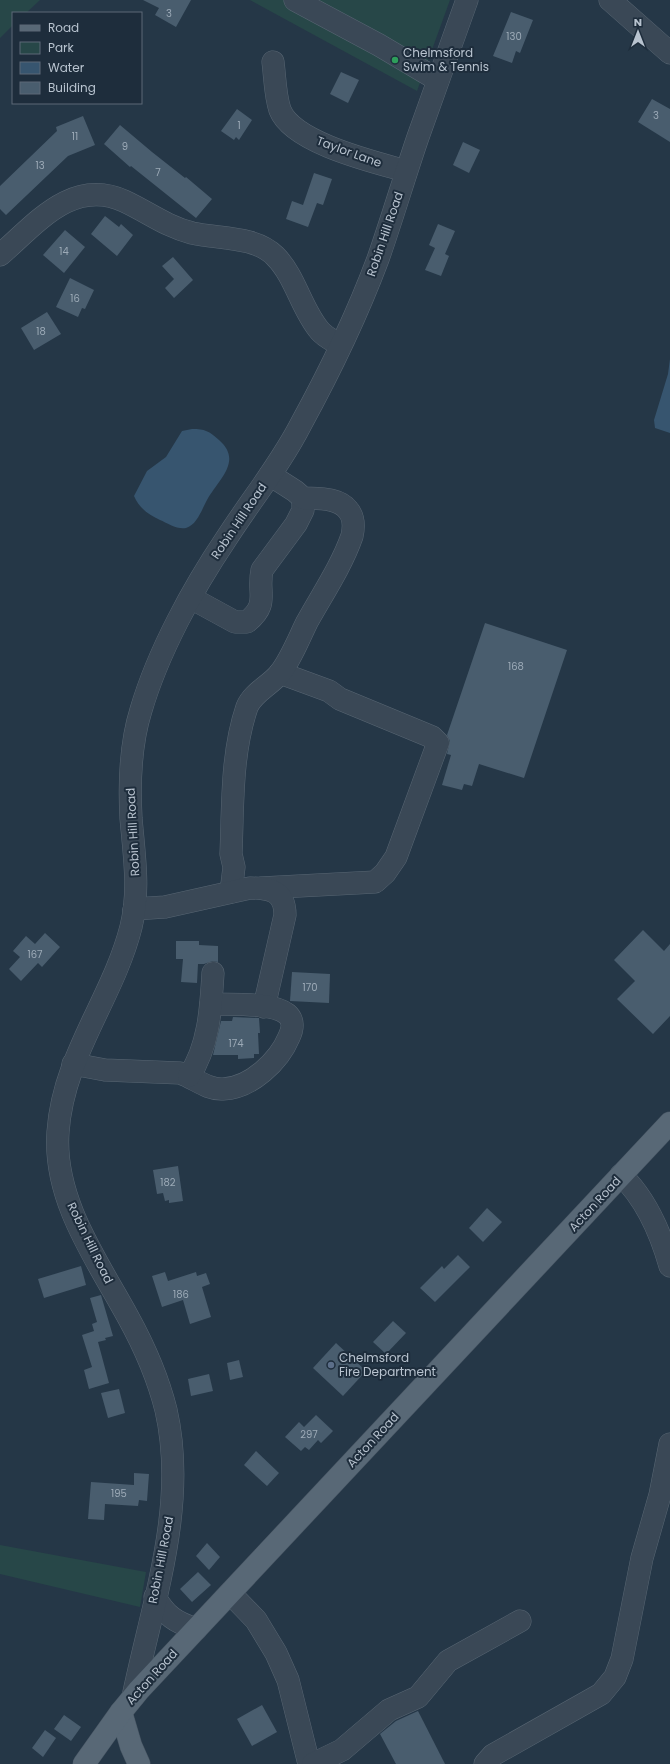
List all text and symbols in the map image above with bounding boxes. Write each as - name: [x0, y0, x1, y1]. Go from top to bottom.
- house number: 3: [166, 6, 172, 21]
- legend: [12, 12, 142, 104]
- north arrow: [618, 12, 658, 52]
- text: N: [634, 14, 642, 30]
- text: Road: [48, 19, 79, 36]
- house number: 130: [506, 29, 522, 44]
- text: Park: [48, 39, 75, 56]
- place label: Chelmsford Swim & Tennis: [403, 44, 489, 75]
- marker: Chelmsford Swim & Tennis: [390, 55, 400, 65]
- text: Water: [48, 59, 85, 76]
- text: Building: [48, 79, 96, 96]
- house number: 3: [653, 108, 659, 123]
- house number: 1: [237, 118, 241, 133]
- house number: 11: [72, 129, 78, 144]
- street label: Taylor Lane: [314, 132, 384, 171]
- house number: 9: [122, 139, 128, 154]
- house number: 13: [35, 158, 45, 173]
- house number: 7: [155, 165, 161, 180]
- street label: Robin Hill Road: [362, 189, 407, 278]
- house number: 14: [59, 244, 69, 259]
- house number: 16: [70, 291, 80, 306]
- house number: 18: [36, 324, 46, 339]
- street label: Robin Hill Road: [207, 479, 270, 562]
- house number: 168: [508, 659, 524, 674]
- street label: Robin Hill Road: [122, 787, 143, 877]
- house number: 167: [27, 947, 43, 962]
- house number: 170: [303, 980, 317, 995]
- house number: 174: [229, 1036, 243, 1051]
- street label: Acton Road: [565, 1172, 625, 1235]
- house number: 182: [160, 1175, 176, 1190]
- street label: Robin Hill Road: [63, 1199, 117, 1286]
- house number: 186: [173, 1287, 189, 1302]
- place label: Chelmsford Fire Department: [339, 1349, 436, 1380]
- marker: Chelmsford Fire Department: [326, 1360, 336, 1370]
- street label: Acton Road: [343, 1408, 403, 1471]
- house number: 297: [300, 1427, 318, 1442]
- house number: 195: [111, 1486, 127, 1501]
- street label: Robin Hill Road: [144, 1515, 177, 1605]
- street label: Acton Road: [122, 1645, 181, 1708]

